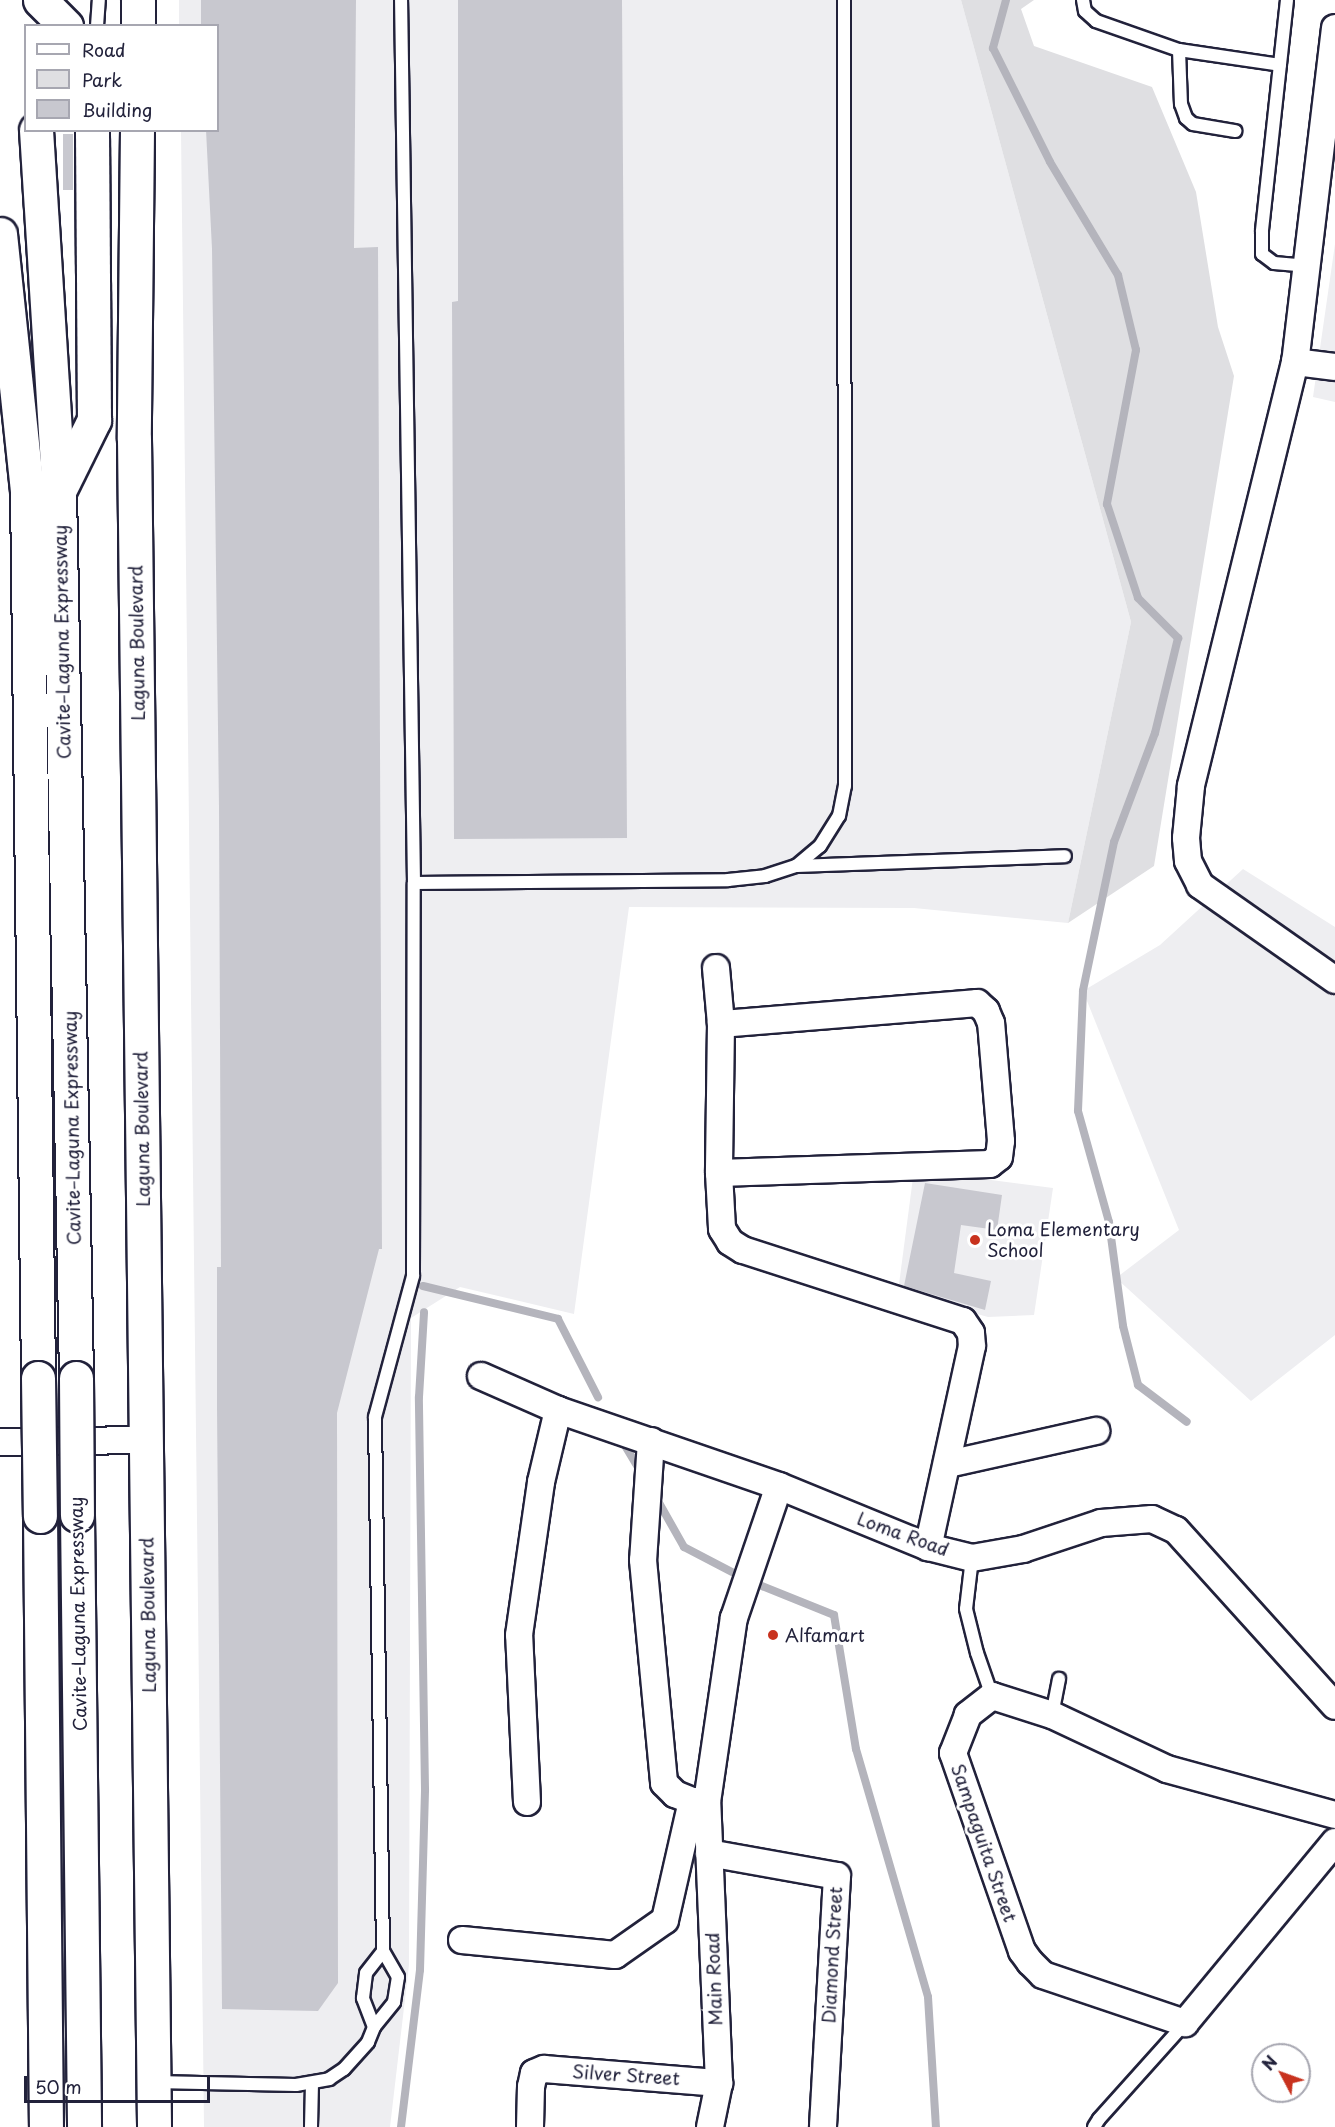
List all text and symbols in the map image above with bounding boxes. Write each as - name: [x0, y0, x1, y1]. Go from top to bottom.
- legend: [24, 24, 219, 132]
- text: Road: [82, 36, 126, 63]
- text: Park: [82, 66, 122, 93]
- text: Building: [82, 96, 152, 123]
- street label: Cavite–Laguna Expressway: [49, 524, 75, 760]
- street label: Laguna Boulevard: [125, 565, 149, 721]
- street label: Cavite–Laguna Expressway: [59, 1010, 85, 1246]
- street label: Laguna Boulevard: [130, 1051, 154, 1207]
- place label: Loma Elementary School: [987, 1219, 1140, 1262]
- marker: Loma Elementary School: [968, 1233, 982, 1247]
- street label: Cavite–Laguna Expressway: [65, 1496, 91, 1732]
- street label: Loma Road: [854, 1507, 952, 1561]
- street label: Laguna Boulevard: [136, 1537, 160, 1693]
- place label: Alfamart: [785, 1624, 865, 1646]
- marker: Alfamart: [766, 1628, 780, 1642]
- street label: Sampaguita Street: [947, 1761, 1021, 1925]
- street label: Diamond Street: [818, 1886, 846, 2024]
- street label: Main Road: [702, 1932, 726, 2026]
- north arrow: [1251, 2043, 1311, 2103]
- text: N: [1256, 2050, 1282, 2075]
- street label: Silver Street: [571, 2060, 681, 2090]
- scale bar: [27, 2064, 213, 2102]
- text: 50 m: [35, 2073, 82, 2100]

